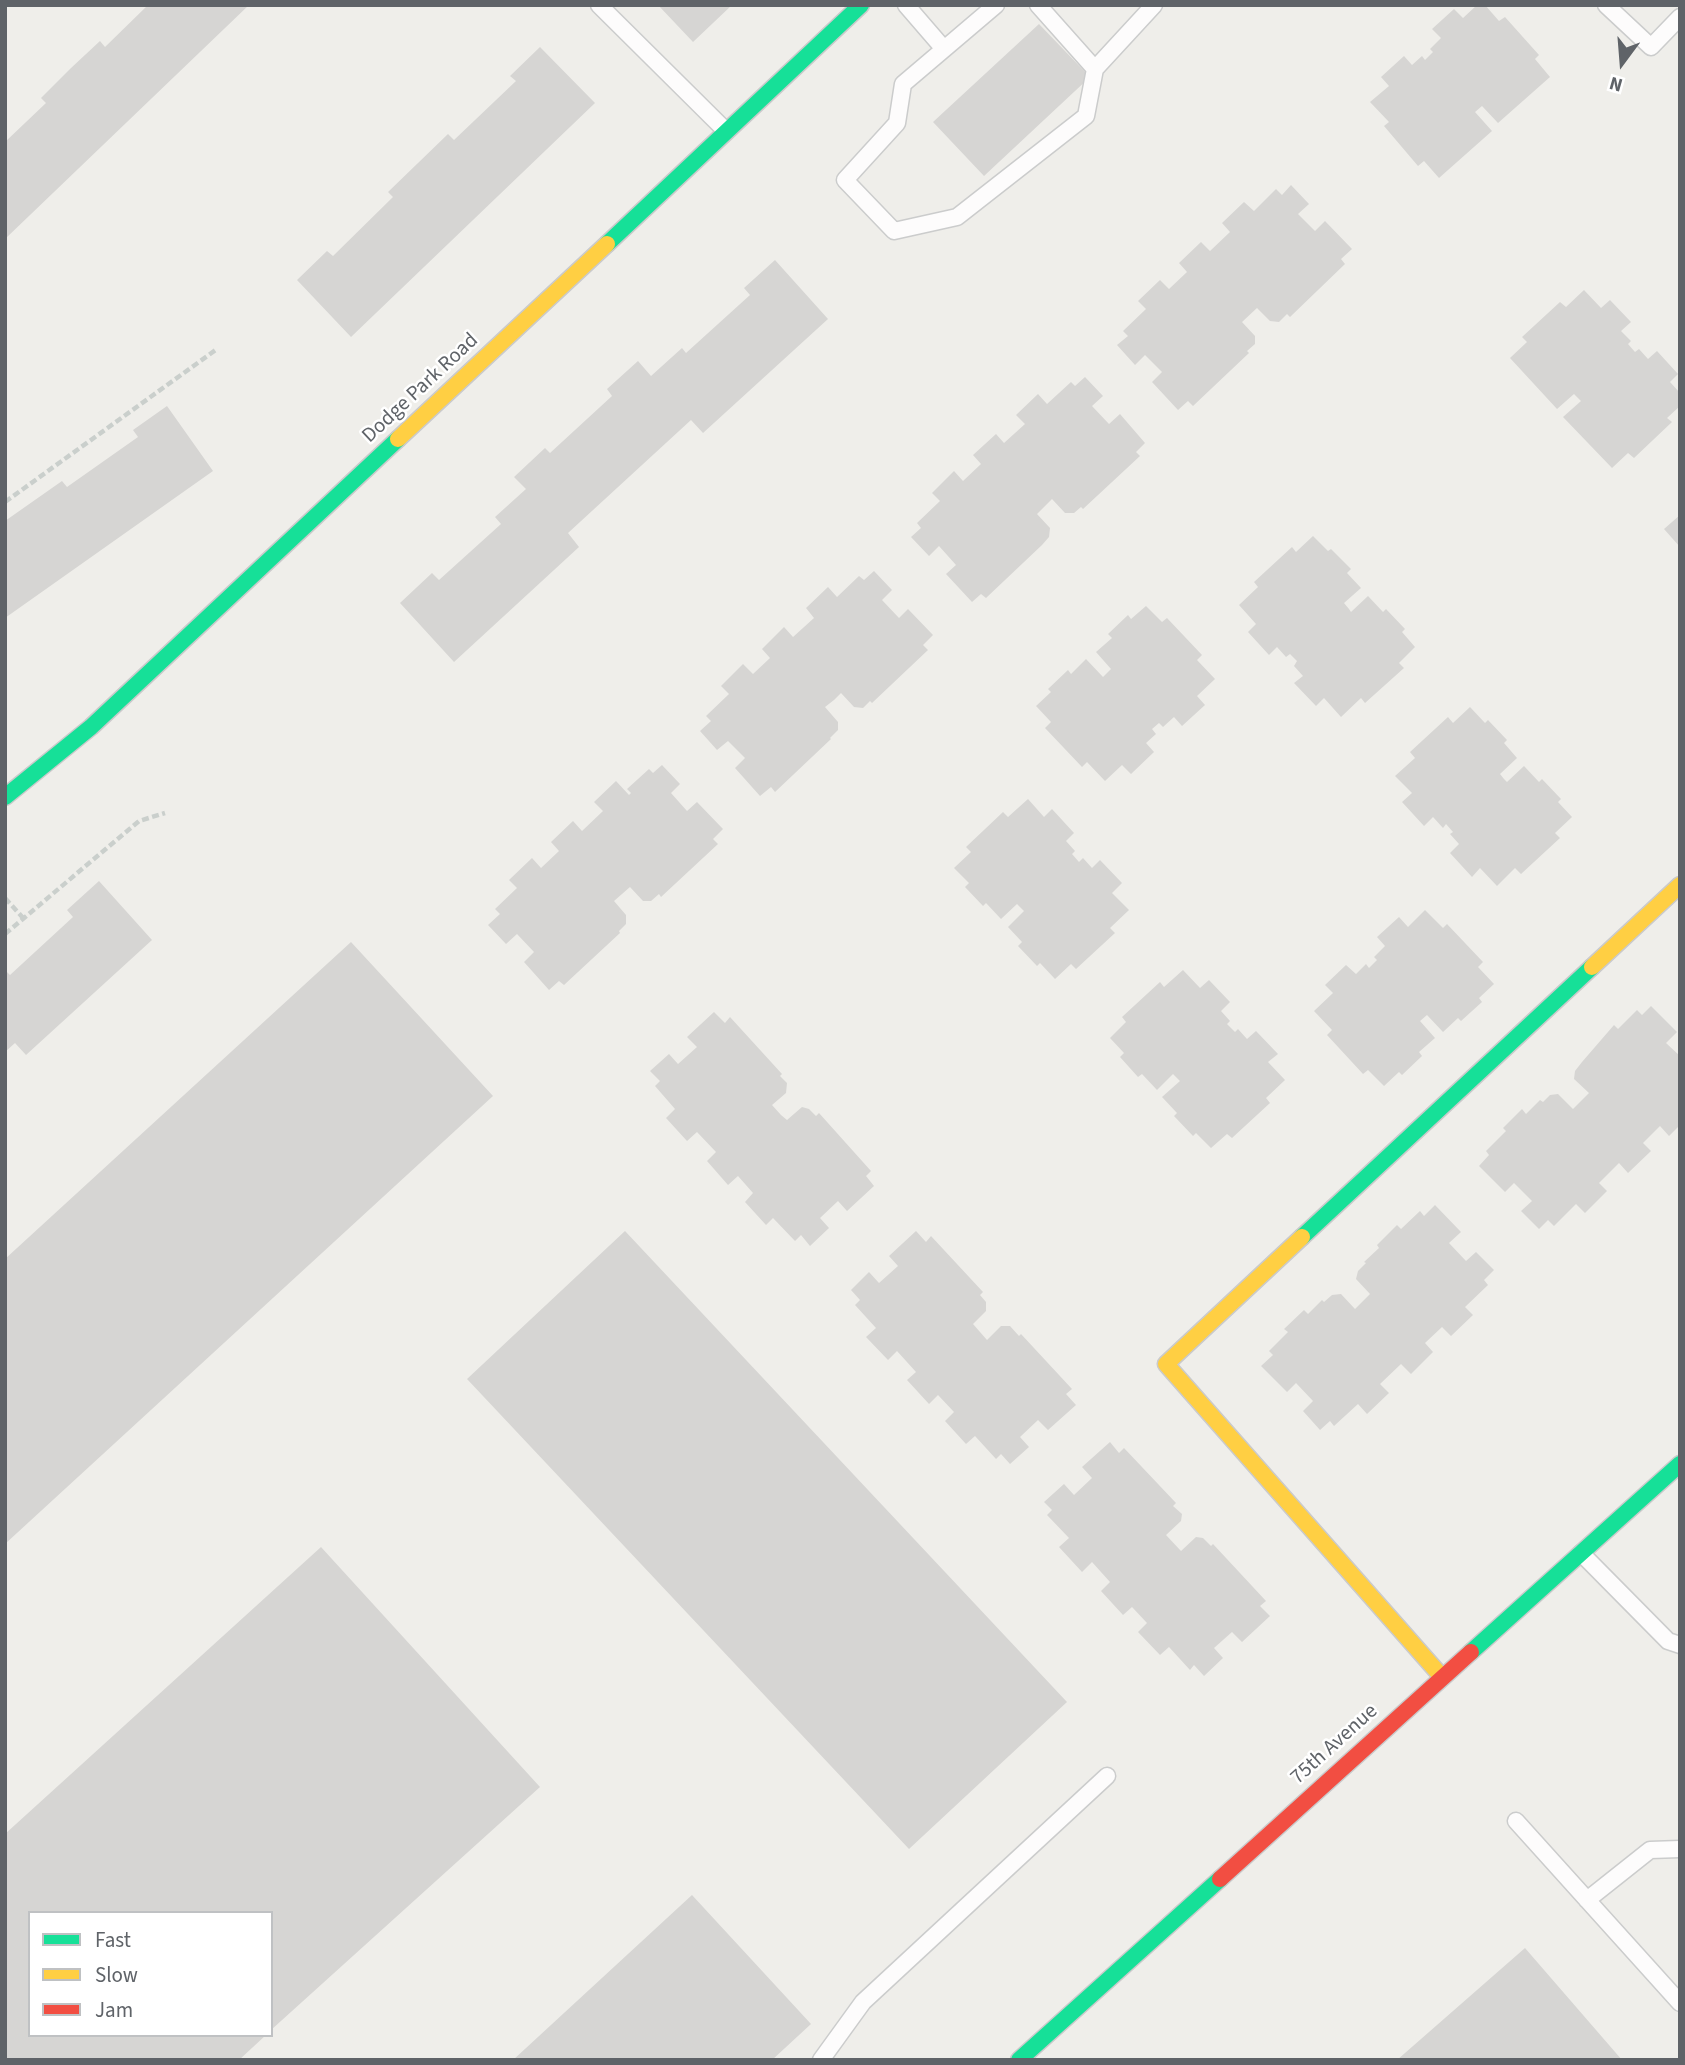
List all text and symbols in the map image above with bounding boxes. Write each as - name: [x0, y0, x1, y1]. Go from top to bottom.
- north arrow: [1587, 28, 1657, 98]
- text: N: [1606, 69, 1626, 98]
- street label: Dodge Park Road: [358, 329, 484, 449]
- street label: 75th Avenue: [1286, 1699, 1384, 1791]
- legend: [28, 1911, 273, 2037]
- text: Fast: [95, 1925, 131, 1955]
- text: Slow: [95, 1960, 138, 1990]
- text: Jam: [95, 1995, 133, 2025]

